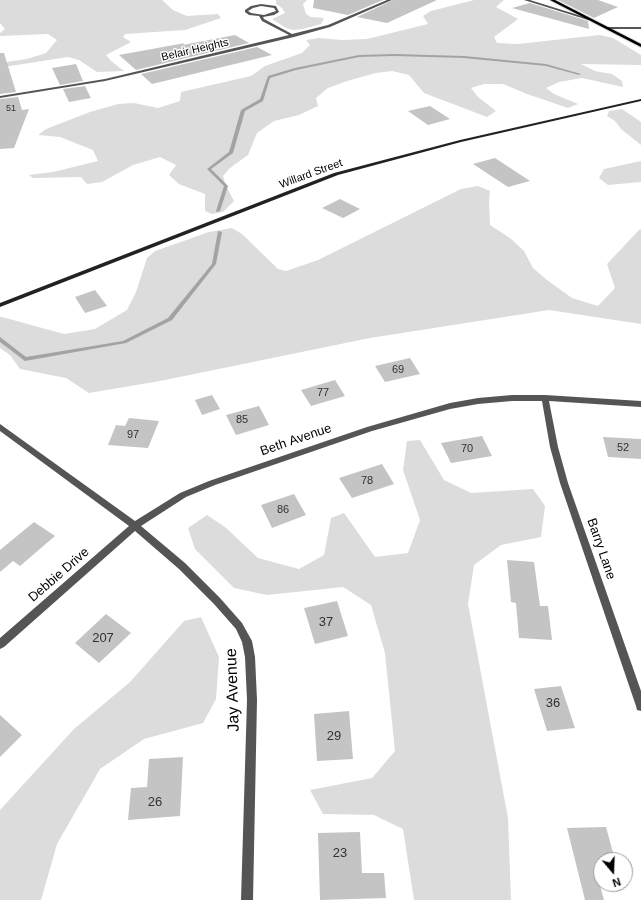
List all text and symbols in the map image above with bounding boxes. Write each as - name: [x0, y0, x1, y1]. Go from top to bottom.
- street label: Belair Heights: [160, 36, 230, 64]
- house number: 51: [6, 104, 16, 114]
- street label: Willard Street: [278, 157, 344, 191]
- house number: 69: [392, 363, 404, 377]
- house number: 77: [317, 386, 329, 400]
- house number: 85: [236, 413, 248, 427]
- street label: Beth Avenue: [258, 421, 334, 459]
- house number: 97: [127, 428, 139, 442]
- house number: 52: [617, 441, 629, 455]
- house number: 70: [461, 442, 473, 456]
- house number: 78: [361, 474, 373, 488]
- house number: 86: [277, 503, 289, 517]
- street label: Barry Lane: [583, 516, 619, 582]
- street label: Debbie Drive: [26, 544, 92, 606]
- house number: 37: [319, 614, 333, 630]
- house number: 207: [92, 630, 114, 646]
- street label: Jay Avenue: [222, 648, 244, 732]
- house number: 36: [546, 695, 560, 711]
- house number: 29: [327, 728, 341, 744]
- house number: 26: [148, 794, 162, 810]
- house number: 23: [333, 845, 347, 861]
- north arrow: [593, 852, 633, 892]
- text: N: [611, 875, 622, 889]

